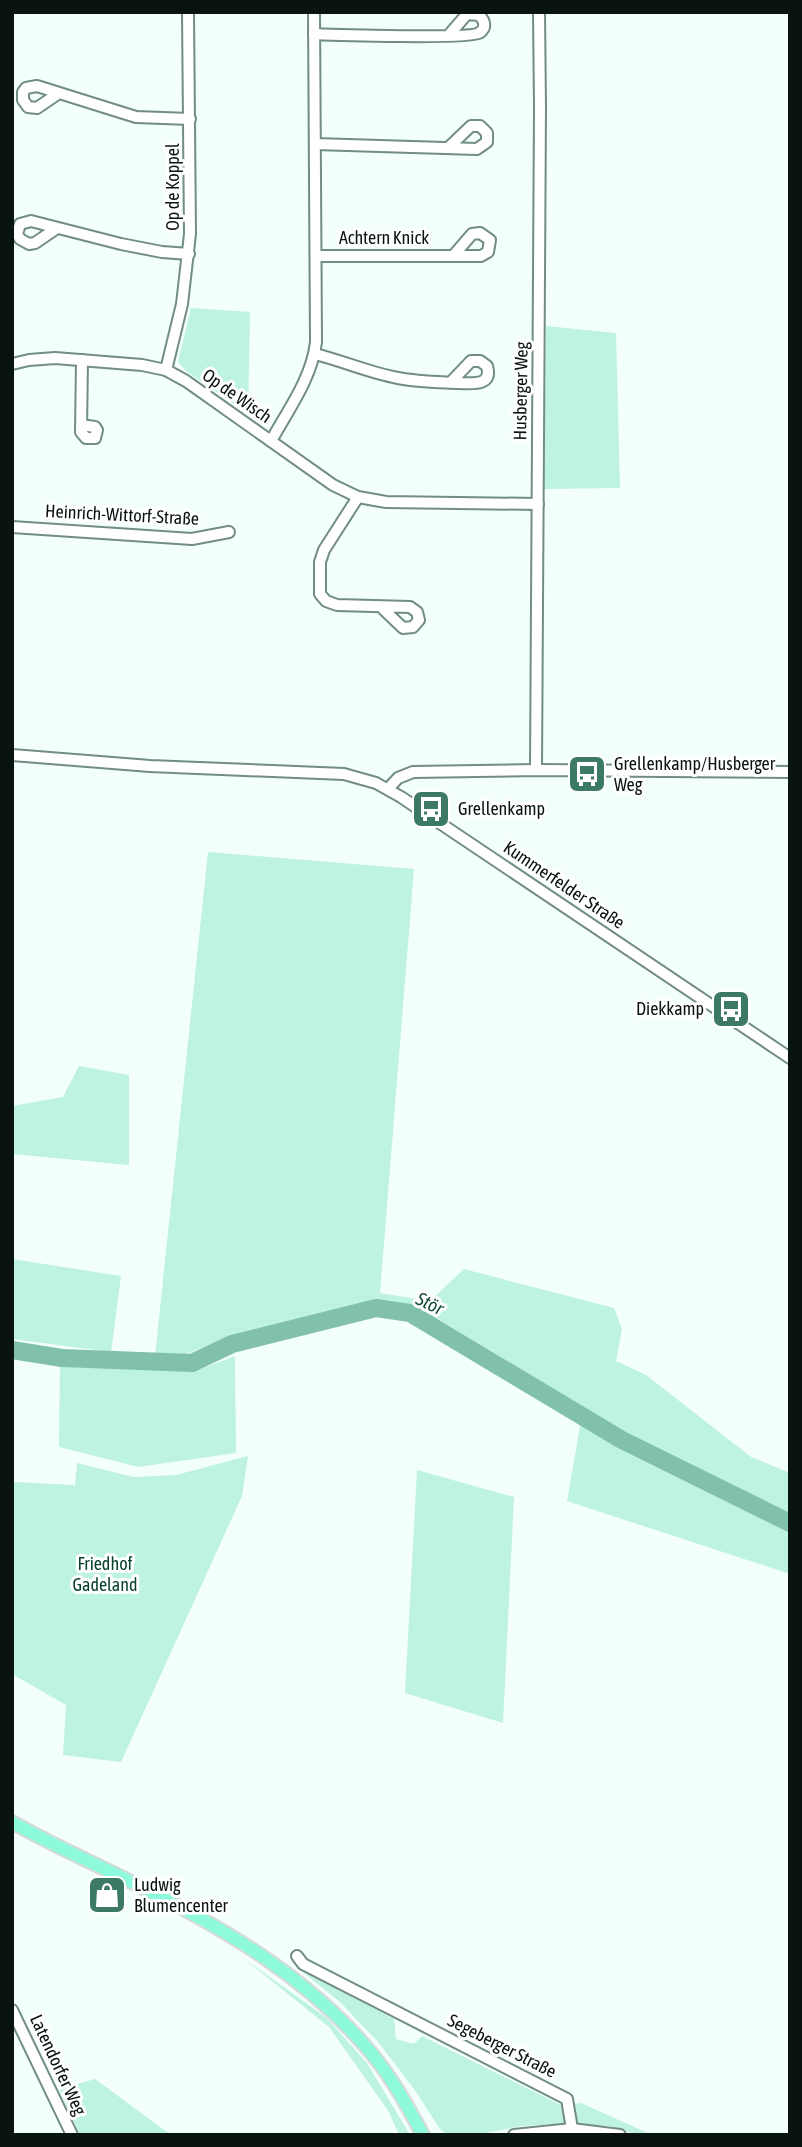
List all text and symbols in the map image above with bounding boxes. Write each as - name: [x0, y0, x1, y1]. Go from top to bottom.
- street label: Op de Koppel: [162, 143, 183, 231]
- street label: Achtern Knick: [339, 227, 429, 248]
- street label: Husberger Weg: [509, 341, 532, 441]
- street label: Op de Wisch: [199, 364, 276, 427]
- street label: Heinrich-Wittorf-Straße: [45, 500, 199, 529]
- bus stop icon: Grellenkamp/Husberger Weg: [566, 753, 608, 795]
- place label: Grellenkamp/Husberger Weg: [614, 753, 776, 795]
- bus stop icon: Grellenkamp: [410, 788, 452, 830]
- place label: Grellenkamp: [458, 798, 545, 819]
- street label: Kummerfelder Straße: [500, 836, 629, 933]
- bus stop icon: Diekkamp: [710, 988, 752, 1030]
- place label: Diekkamp: [636, 998, 704, 1019]
- water label: Stör: [412, 1287, 449, 1320]
- park label: Friedhof Gadeland: [72, 1553, 138, 1595]
- shop icon: Ludwig Blumencenter: [86, 1874, 128, 1916]
- place label: Ludwig Blumencenter: [134, 1874, 229, 1916]
- street label: Segeberger Straße: [445, 2009, 560, 2082]
- street label: Latendorfer Weg: [26, 2011, 91, 2119]

